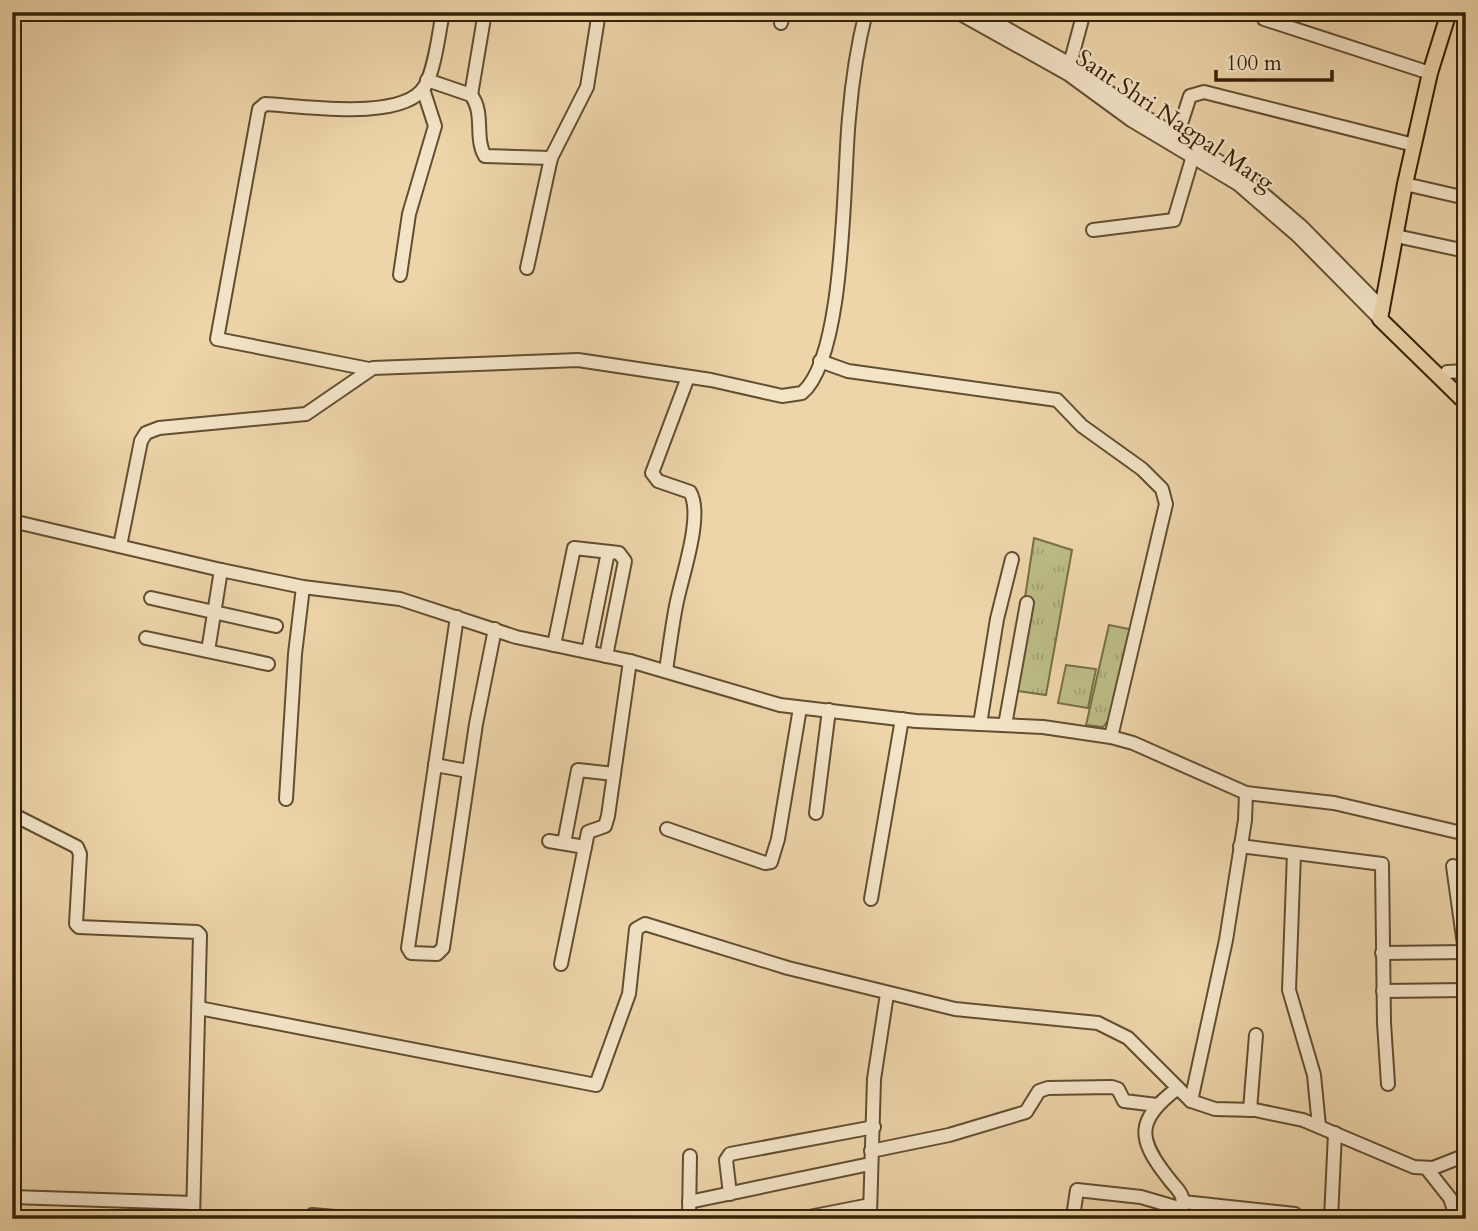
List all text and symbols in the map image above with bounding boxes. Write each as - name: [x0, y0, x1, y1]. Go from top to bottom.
- scale bar: [1216, 38, 1331, 82]
- street label: Sant Shri Nagpal Marg: [1069, 42, 1281, 199]
- text: 100 m: [1226, 49, 1282, 78]

